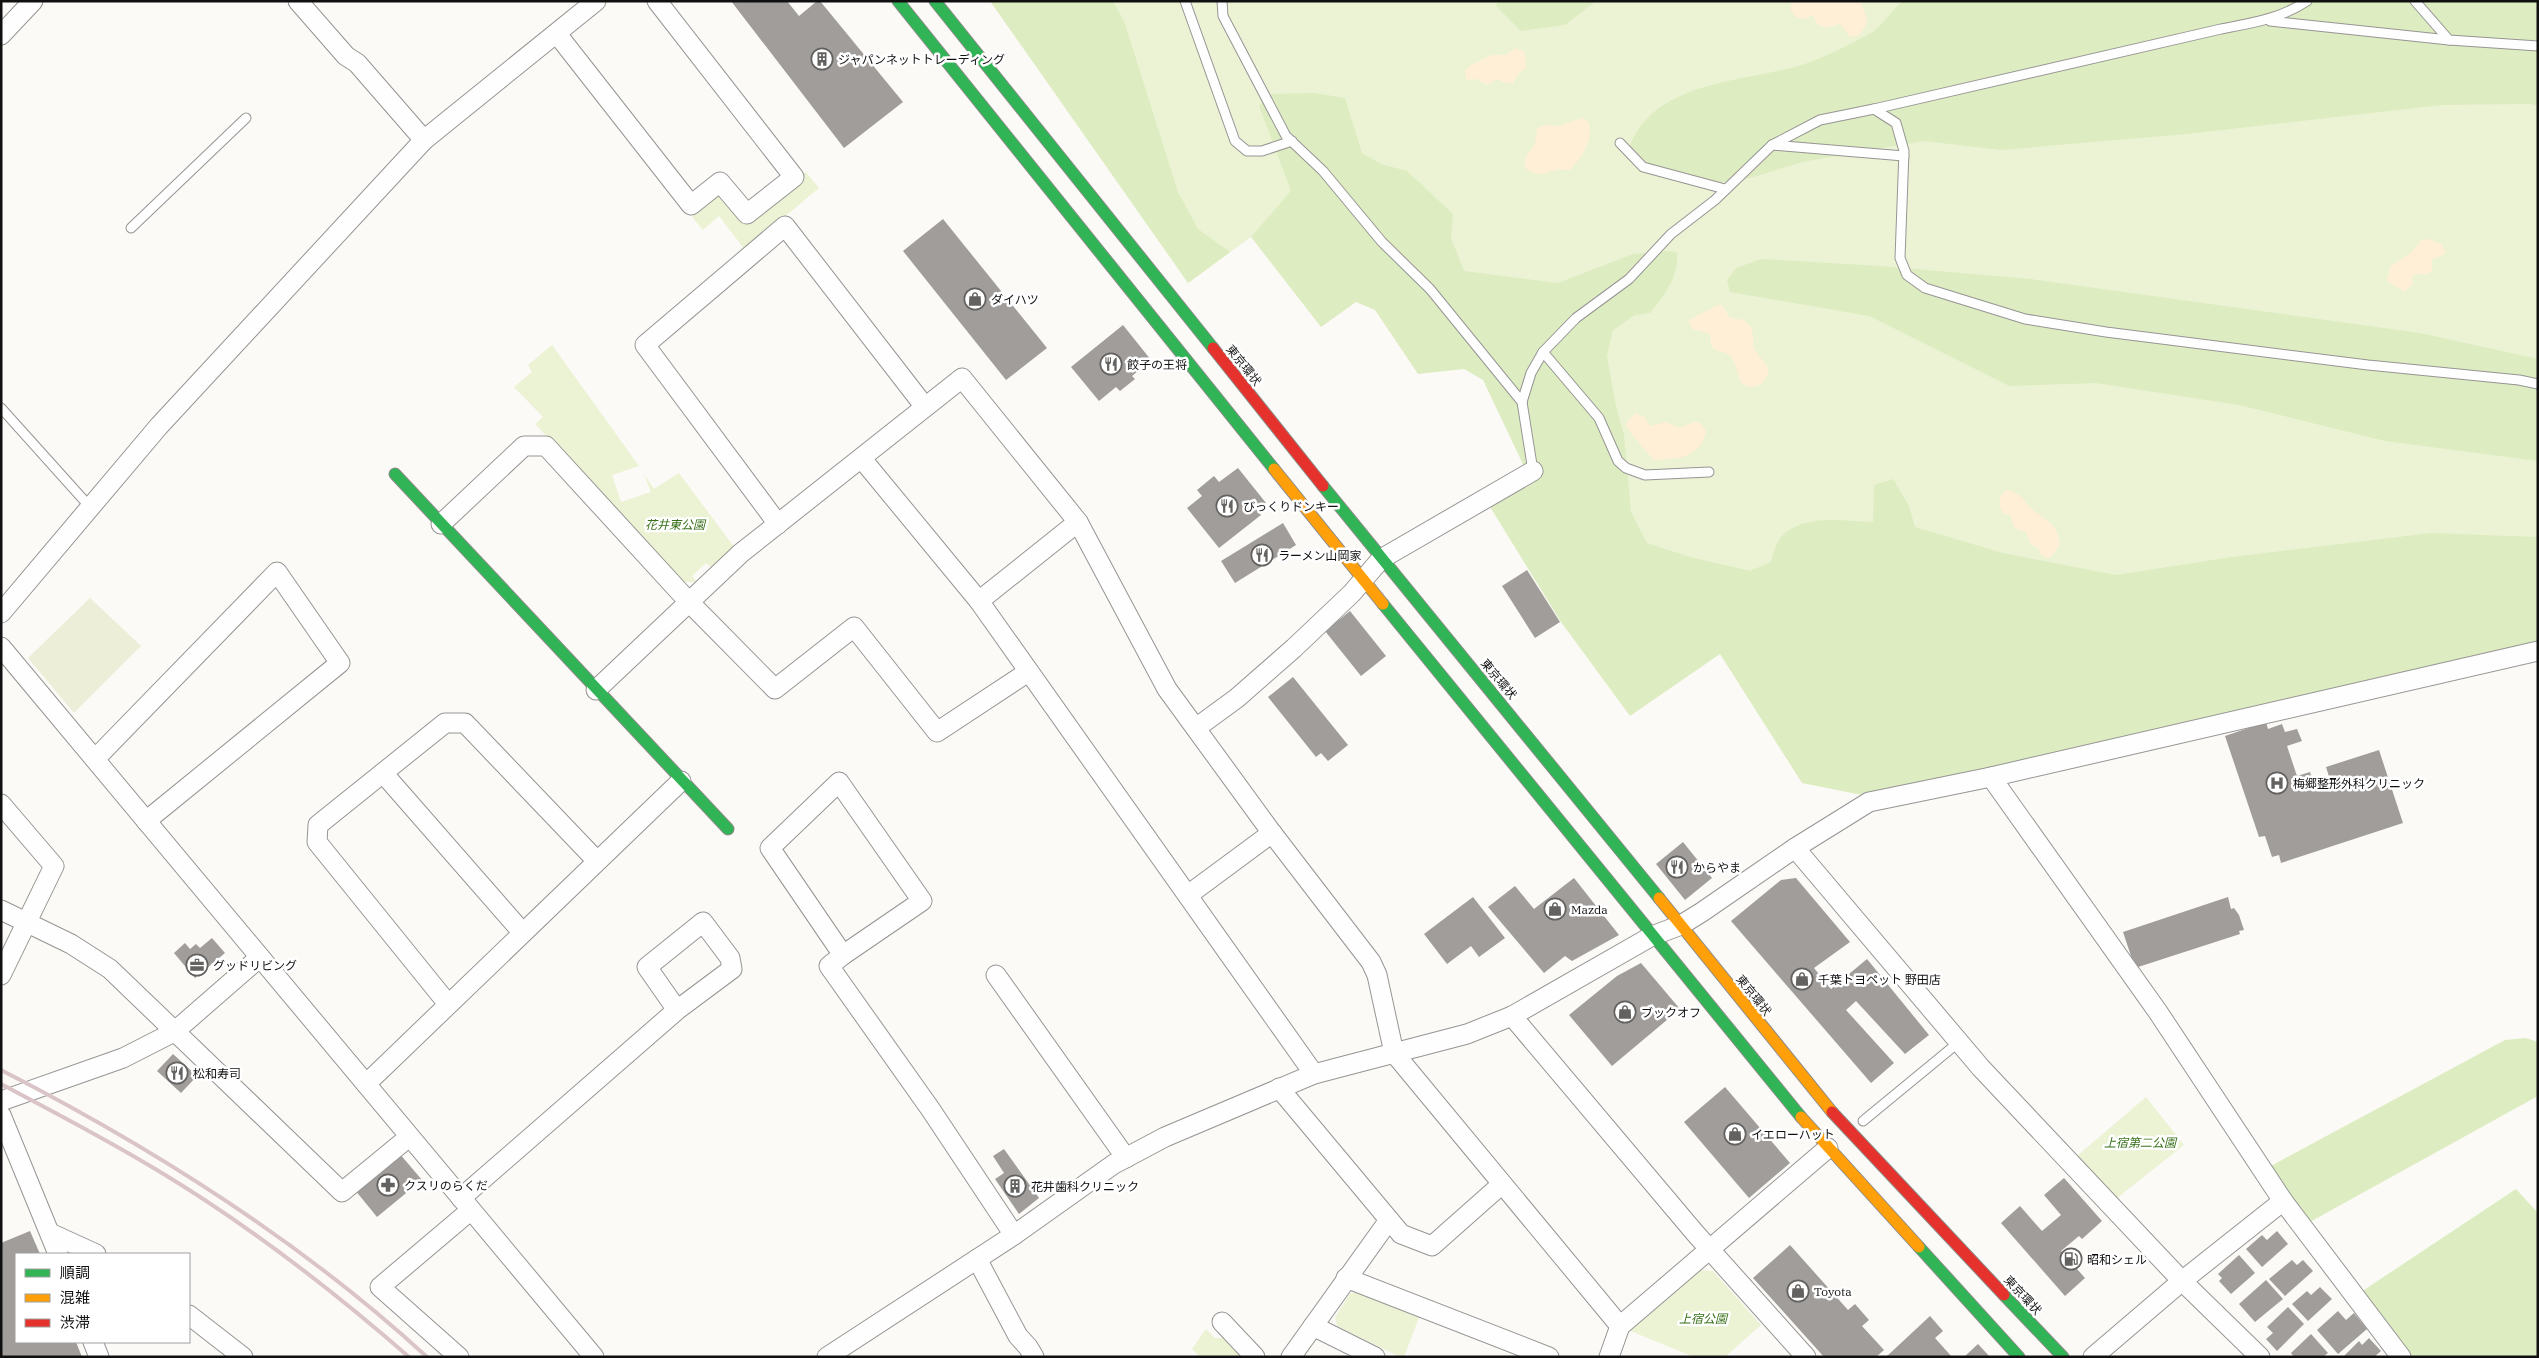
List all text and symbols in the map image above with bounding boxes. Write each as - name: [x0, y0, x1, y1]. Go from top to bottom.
- building icon: ジャパンネットトレーディング: [810, 47, 834, 71]
- place label: ジャパンネットトレーディング: [838, 52, 1005, 67]
- shop icon: ダイハツ: [963, 287, 987, 311]
- place label: ダイハツ: [991, 292, 1039, 307]
- street label: 東京環状: [1223, 342, 1265, 388]
- restaurant icon: 餃子の王将: [1099, 352, 1123, 376]
- place label: 餃子の王将: [1127, 357, 1187, 372]
- restaurant icon: びっくりドンキー: [1215, 494, 1239, 518]
- place label: びっくりドンキー: [1243, 499, 1339, 514]
- park label: 花井東公園: [645, 517, 707, 532]
- restaurant icon: ラーメン山岡家: [1250, 543, 1274, 567]
- place label: ラーメン山岡家: [1278, 548, 1362, 563]
- street label: 東京環状: [1478, 656, 1520, 702]
- hospital icon: 梅郷整形外科クリニック: [2265, 771, 2289, 795]
- place label: 梅郷整形外科クリニック: [2293, 776, 2425, 791]
- restaurant icon: からやま: [1665, 855, 1689, 879]
- place label: からやま: [1693, 860, 1741, 875]
- shop icon: Mazda: [1543, 897, 1567, 921]
- place label: Mazda: [1571, 902, 1608, 917]
- office icon: グッドリビング: [185, 953, 209, 977]
- place label: グッドリビング: [213, 958, 297, 973]
- shop icon: 千葉トヨペット 野田店: [1790, 967, 1814, 991]
- street label: 東京環状: [1733, 972, 1775, 1018]
- place label: 千葉トヨペット 野田店: [1818, 972, 1941, 987]
- shop icon: ブックオフ: [1613, 1000, 1637, 1024]
- place label: ブックオフ: [1641, 1005, 1701, 1020]
- restaurant icon: 松和寿司: [165, 1061, 189, 1085]
- place label: 松和寿司: [193, 1066, 241, 1081]
- shop icon: イエローハット: [1723, 1122, 1747, 1146]
- place label: イエローハット: [1751, 1127, 1835, 1142]
- park label: 上宿第二公園: [2104, 1135, 2178, 1150]
- pharmacy icon: クスリのらくだ: [376, 1173, 400, 1197]
- building icon: 花井歯科クリニック: [1003, 1174, 1027, 1198]
- place label: クスリのらくだ: [404, 1178, 488, 1193]
- place label: 花井歯科クリニック: [1031, 1179, 1139, 1194]
- fuel station icon: 昭和シェル: [2059, 1247, 2083, 1271]
- place label: 昭和シェル: [2087, 1252, 2147, 1267]
- legend: [15, 1253, 190, 1343]
- text: 順調: [60, 1263, 90, 1282]
- street label: 東京環状: [2001, 1272, 2045, 1318]
- shop icon: Toyota: [1786, 1279, 1810, 1303]
- place label: Toyota: [1814, 1284, 1852, 1299]
- text: 混雑: [60, 1288, 90, 1307]
- park label: 上宿公園: [1679, 1311, 1729, 1326]
- text: 渋滞: [60, 1313, 90, 1332]

